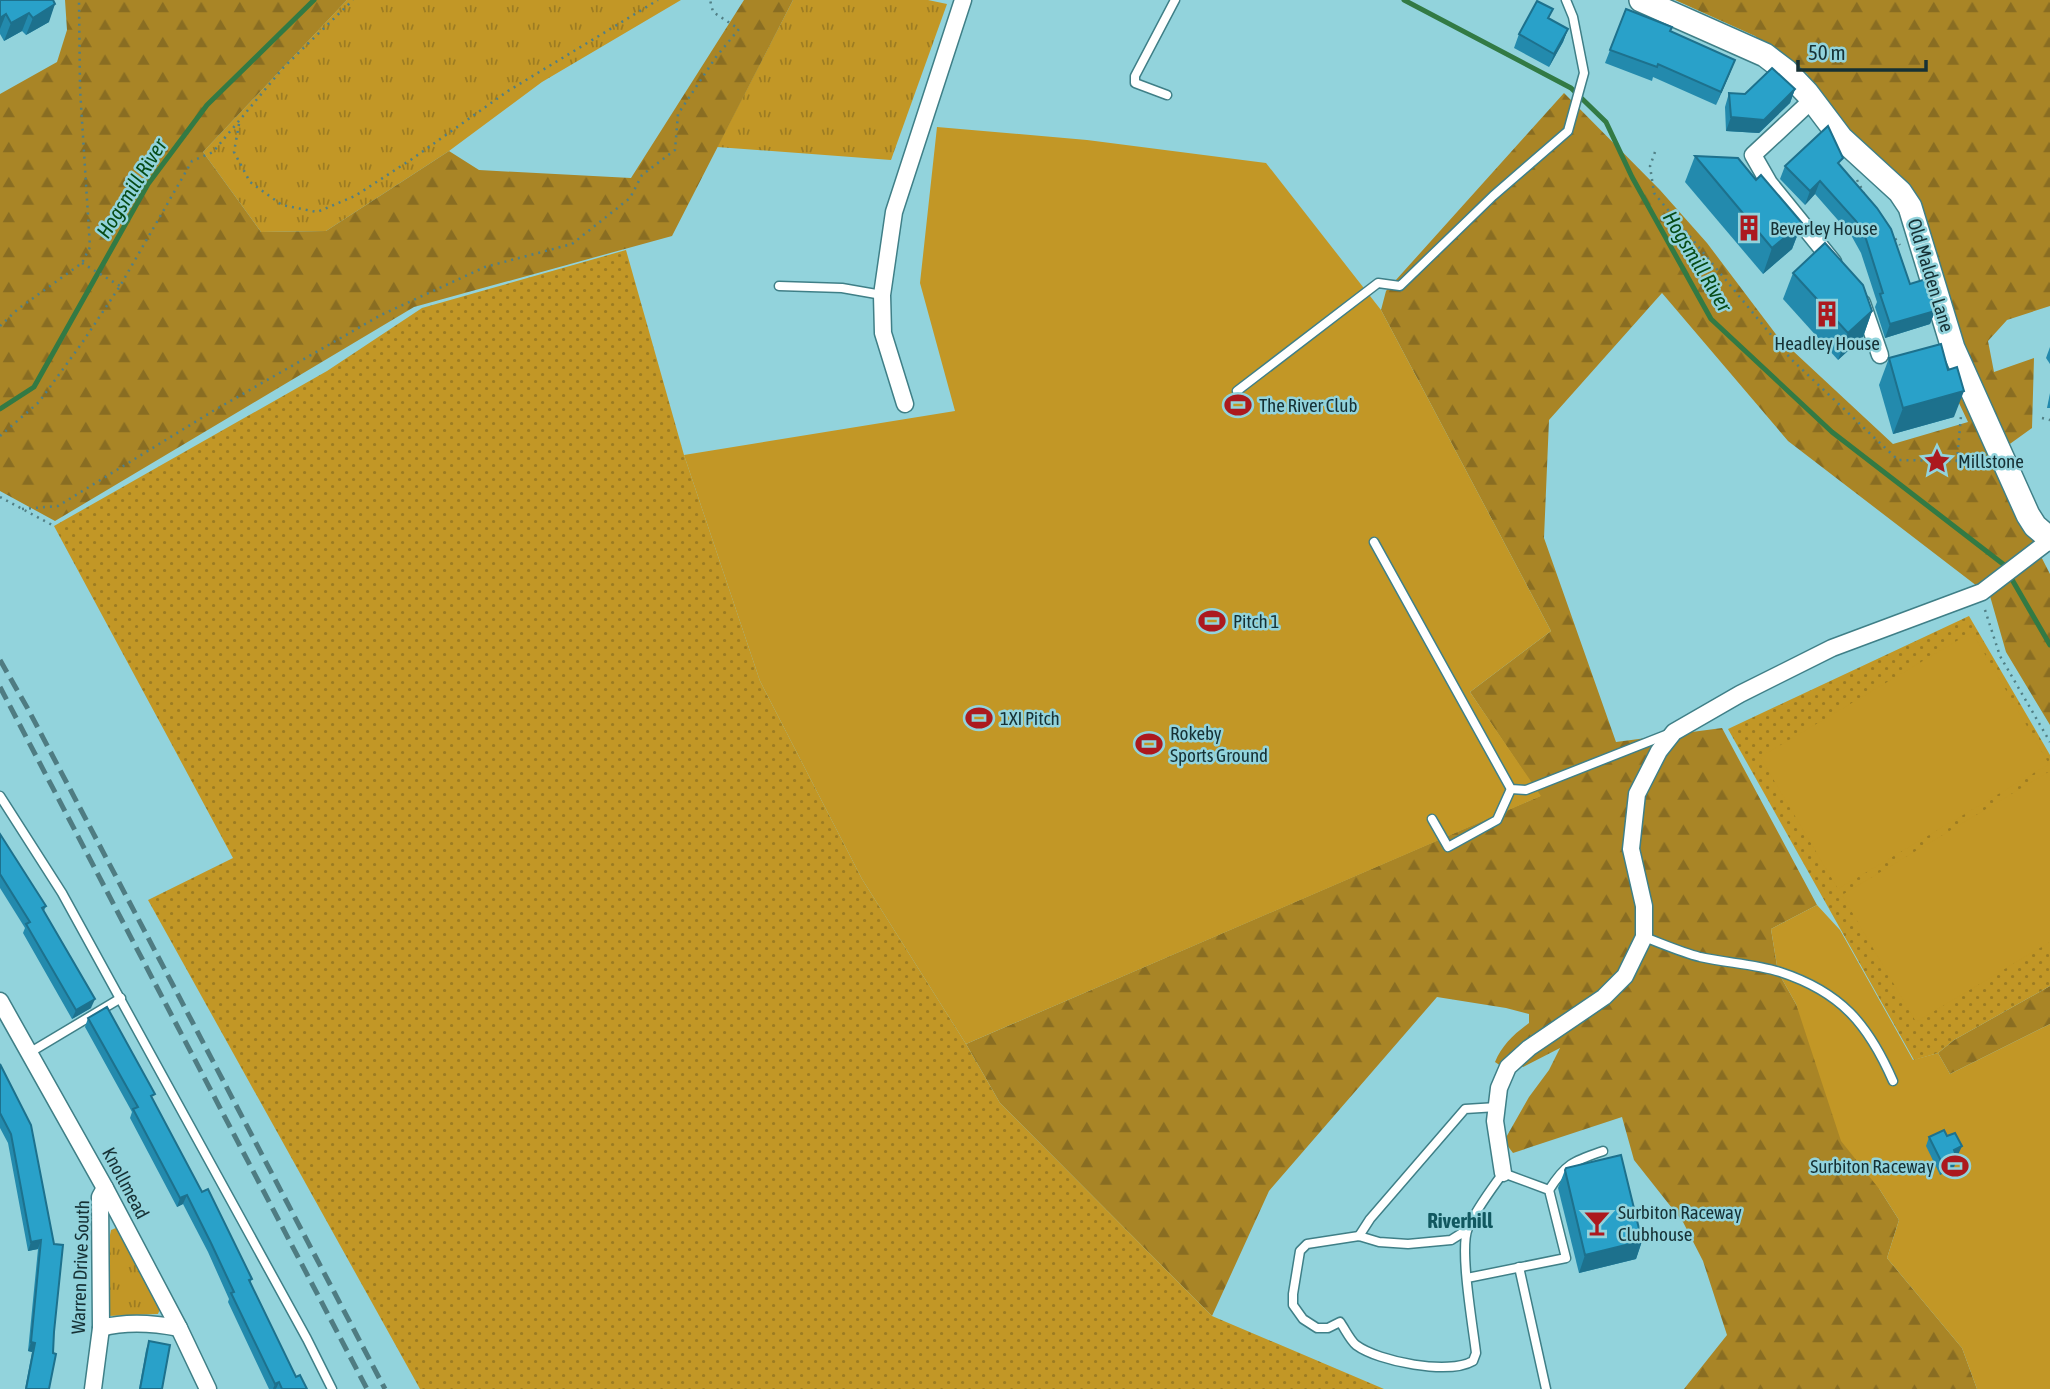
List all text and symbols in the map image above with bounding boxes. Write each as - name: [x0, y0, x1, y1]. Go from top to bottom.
- scale bar: [1798, 28, 1926, 72]
- text: 50 m: [1808, 40, 1846, 64]
- water label: Hogsmill River: [91, 133, 171, 242]
- water label: Hogsmill River: [1659, 206, 1738, 316]
- building icon: Beverley House: [1734, 213, 1764, 243]
- street label: Old Malden Lane: [1903, 216, 1959, 334]
- place label: Beverley House: [1770, 217, 1878, 239]
- building icon: Headley House: [1812, 299, 1842, 329]
- place label: Headley House: [1774, 332, 1880, 354]
- sports icon: The River Club: [1223, 390, 1253, 420]
- place label: The River Club: [1259, 394, 1358, 416]
- place icon: Millstone: [1922, 446, 1952, 476]
- place label: Millstone: [1958, 450, 2024, 472]
- sports icon: Pitch 1: [1197, 606, 1227, 636]
- place label: Pitch 1: [1233, 610, 1279, 632]
- sports icon: 1XI Pitch: [964, 703, 994, 733]
- place label: 1XI Pitch: [1000, 707, 1060, 729]
- place label: Rokeby Sports Ground: [1170, 722, 1268, 766]
- sports icon: Rokeby Sports Ground: [1134, 729, 1164, 759]
- street label: Knollmead: [98, 1144, 154, 1222]
- sports icon: Surbiton Raceway: [1940, 1151, 1970, 1181]
- place label: Surbiton Raceway: [1810, 1155, 1934, 1177]
- street label: Warren Drive South: [67, 1200, 93, 1334]
- place label: Surbiton Raceway Clubhouse: [1618, 1201, 1742, 1245]
- district label: Riverhill: [1427, 1208, 1493, 1232]
- bar icon: Surbiton Raceway Clubhouse: [1582, 1208, 1612, 1238]

